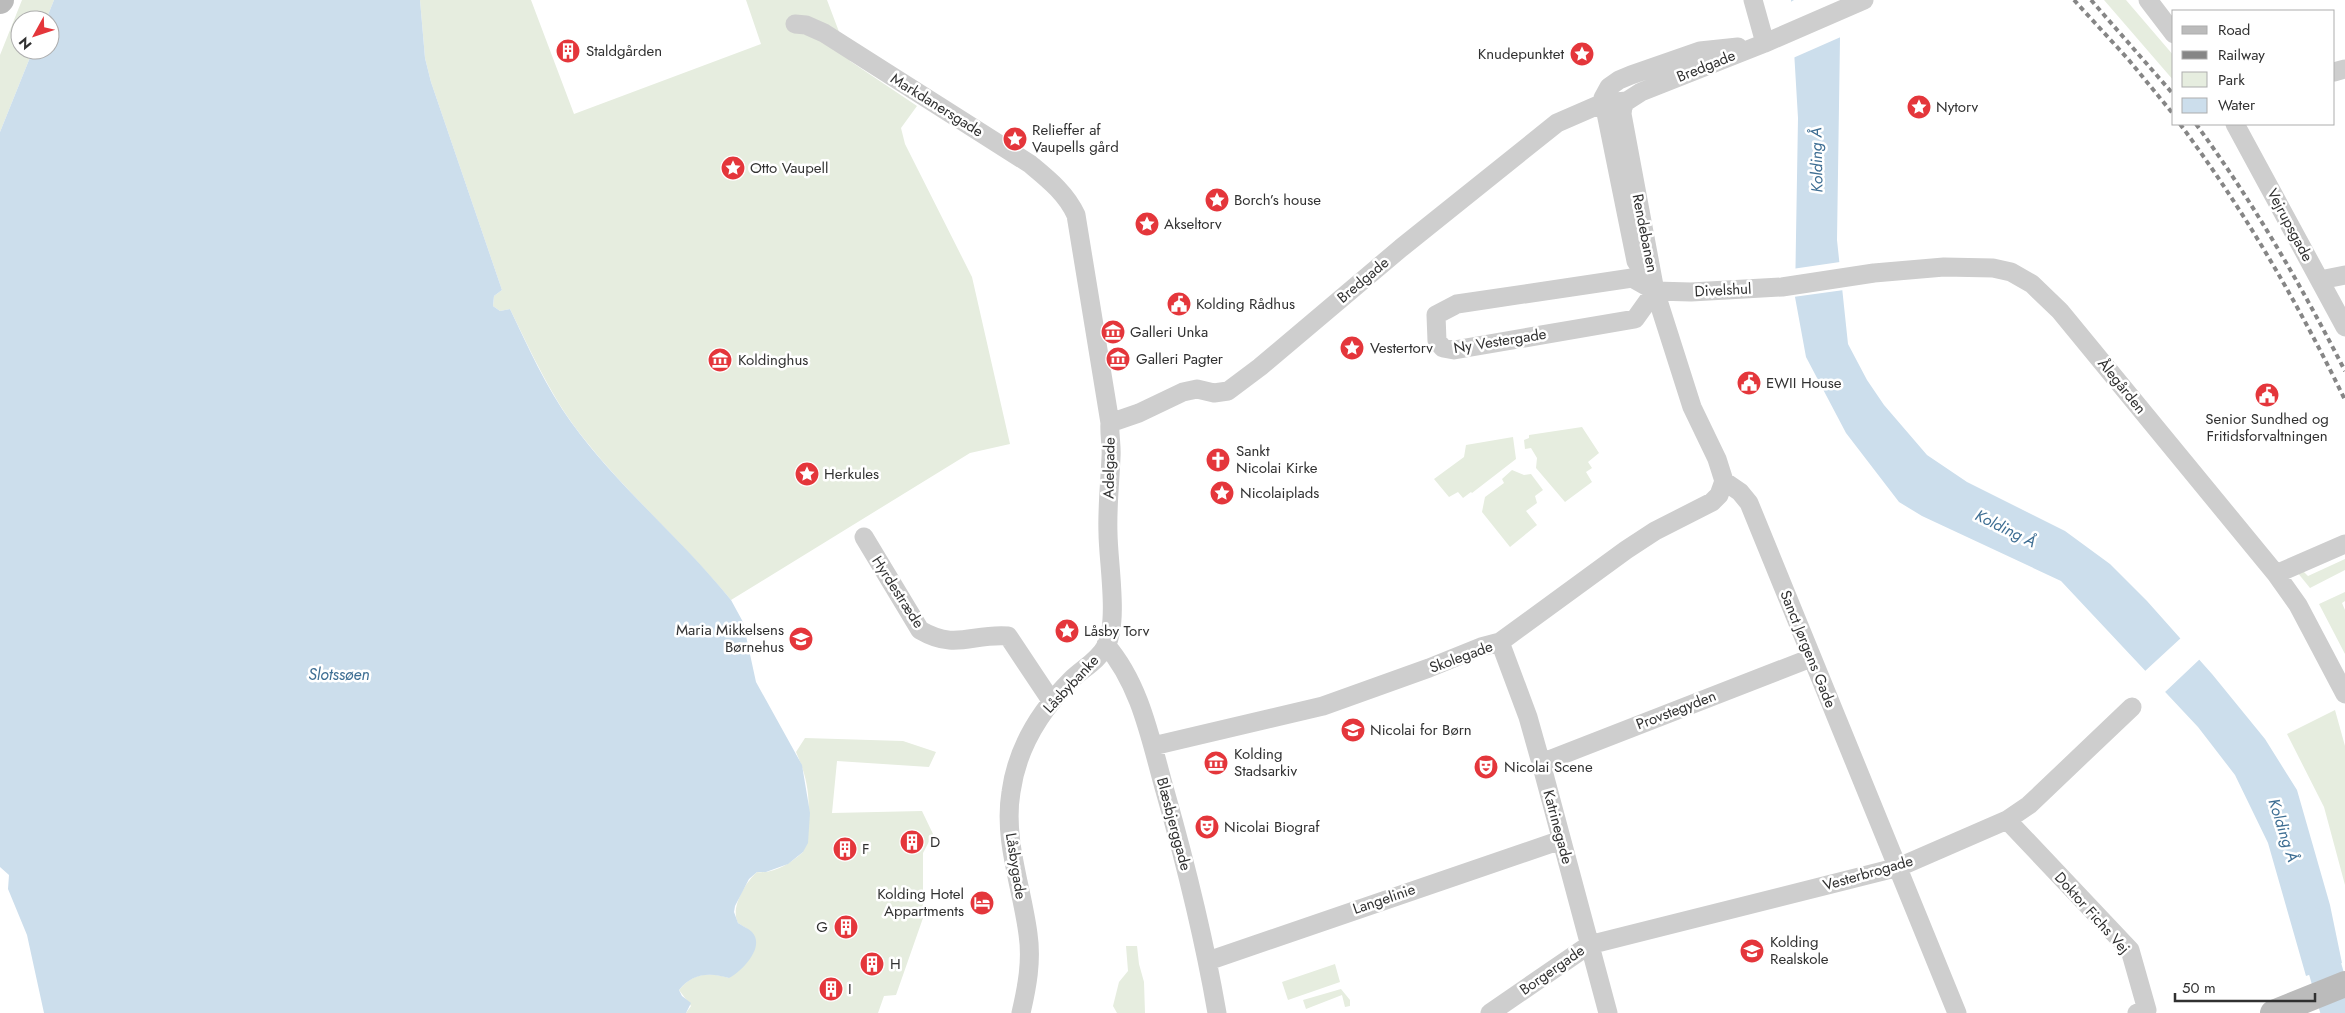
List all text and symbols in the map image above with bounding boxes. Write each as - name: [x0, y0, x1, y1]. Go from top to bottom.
- north arrow: [10, 10, 60, 60]
- legend: [2172, 10, 2335, 125]
- text: Road: [2218, 19, 2250, 41]
- text: N: [14, 33, 36, 54]
- building icon: Staldgården: [555, 38, 581, 64]
- place label: Staldgården: [586, 40, 662, 62]
- place icon: Knudepunktet: [1569, 41, 1595, 67]
- place label: Knudepunktet: [1478, 43, 1564, 65]
- street label: Bredgade: [1673, 44, 1739, 88]
- text: Railway: [2218, 44, 2265, 66]
- street label: Markdanersgade: [886, 68, 988, 142]
- text: Park: [2218, 69, 2245, 91]
- place icon: Nytorv: [1906, 94, 1932, 120]
- text: Water: [2218, 94, 2256, 116]
- place label: Nytorv: [1936, 96, 1979, 118]
- place label: Relieffer af Vaupells gård: [1032, 119, 1119, 158]
- place icon: Relieffer af Vaupells gård: [1002, 126, 1028, 152]
- water label: Kolding Å: [1804, 127, 1829, 193]
- place icon: Otto Vaupell: [720, 155, 746, 181]
- place label: Otto Vaupell: [750, 157, 828, 179]
- street label: Vejrupsgade: [2262, 185, 2319, 266]
- place icon: Borch’s house: [1204, 187, 1230, 213]
- place label: Borch’s house: [1234, 189, 1321, 211]
- street label: Rendebanen: [1627, 192, 1663, 274]
- place icon: Akseltorv: [1134, 211, 1160, 237]
- place label: Akseltorv: [1164, 213, 1222, 235]
- street label: Bredgade: [1332, 252, 1394, 308]
- street label: Divelshul: [1694, 278, 1752, 302]
- public building icon: Kolding Rådhus: [1166, 291, 1192, 317]
- place label: Kolding Rådhus: [1196, 293, 1295, 315]
- museum icon: Galleri Unka: [1100, 319, 1126, 345]
- place label: Galleri Unka: [1130, 321, 1208, 343]
- street label: Ny Vestergade: [1452, 323, 1548, 359]
- place icon: Vestertorv: [1339, 335, 1365, 361]
- place label: Vestertorv: [1370, 337, 1433, 359]
- museum icon: Galleri Pagter: [1105, 346, 1131, 372]
- museum icon: Koldinghus: [707, 347, 733, 373]
- place label: Galleri Pagter: [1136, 348, 1224, 370]
- place label: Koldinghus: [738, 349, 808, 371]
- street label: Ålegården: [2093, 353, 2151, 419]
- public building icon: EWII House: [1736, 370, 1762, 396]
- place label: EWII House: [1766, 372, 1842, 394]
- public building icon: Senior Sundhed og Fritidsforvaltningen: [2254, 382, 2280, 408]
- place label: Senior Sundhed og Fritidsforvaltningen: [2205, 408, 2329, 447]
- street label: Adelgade: [1097, 437, 1121, 499]
- place label: Sankt Nicolai Kirke: [1236, 440, 1318, 479]
- church icon: Sankt Nicolai Kirke: [1205, 447, 1231, 473]
- place icon: Herkules: [794, 461, 820, 487]
- place label: Herkules: [824, 463, 879, 485]
- place icon: Nicolaiplads: [1209, 480, 1235, 506]
- place label: Nicolaiplads: [1240, 482, 1319, 504]
- water label: Kolding Å: [1971, 504, 2040, 553]
- street label: Hyrdestræde: [866, 552, 930, 633]
- street label: Sanct Jørgens Gade: [1774, 587, 1842, 711]
- place icon: Låsby Torv: [1054, 618, 1080, 644]
- place label: Maria Mikkelsens Børnehus: [676, 619, 784, 658]
- place label: Låsby Torv: [1084, 620, 1150, 642]
- school or university icon: Maria Mikkelsens Børnehus: [788, 626, 814, 652]
- street label: Skolegade: [1426, 635, 1496, 679]
- street label: Låsbybanke: [1038, 650, 1104, 718]
- water label: Slotssøen: [308, 663, 370, 686]
- street label: Provstegyden: [1633, 685, 1719, 735]
- school or university icon: Nicolai for Børn: [1340, 717, 1366, 743]
- place label: Nicolai for Børn: [1370, 719, 1472, 741]
- place label: Kolding Stadsarkiv: [1234, 743, 1297, 782]
- museum icon: Kolding Stadsarkiv: [1203, 750, 1229, 776]
- theatre icon: Nicolai Scene: [1473, 754, 1499, 780]
- place label: Nicolai Scene: [1504, 756, 1593, 778]
- street label: Blæsbjerggade: [1151, 775, 1197, 873]
- street label: Katrinegade: [1538, 787, 1579, 867]
- water label: Kolding Å: [2263, 796, 2305, 865]
- theatre icon: Nicolai Biograf: [1194, 814, 1220, 840]
- place label: Nicolai Biograf: [1224, 816, 1320, 838]
- building icon: D: [899, 829, 925, 855]
- place label: D: [930, 831, 940, 853]
- street label: Låsbygade: [1000, 831, 1032, 901]
- building icon: F: [832, 836, 858, 862]
- place label: F: [862, 838, 870, 860]
- street label: Vesterbrogade: [1820, 850, 1916, 896]
- street label: Doktor Fichs Vej: [2049, 867, 2135, 959]
- street label: Langelinie: [1350, 878, 1419, 920]
- place label: Kolding Hotel Appartments: [877, 883, 964, 922]
- hotel icon: Kolding Hotel Appartments: [969, 890, 995, 916]
- building icon: G: [833, 914, 859, 940]
- place label: G: [816, 916, 828, 938]
- place label: Kolding Realskole: [1770, 931, 1829, 970]
- school or university icon: Kolding Realskole: [1739, 938, 1765, 964]
- street label: Borgergade: [1515, 939, 1589, 1000]
- building icon: H: [859, 951, 885, 977]
- place label: H: [890, 953, 901, 975]
- scale bar: [2175, 970, 2315, 1002]
- building icon: I: [818, 976, 844, 1002]
- text: 50 m: [2182, 977, 2216, 999]
- place label: I: [848, 978, 852, 1000]

